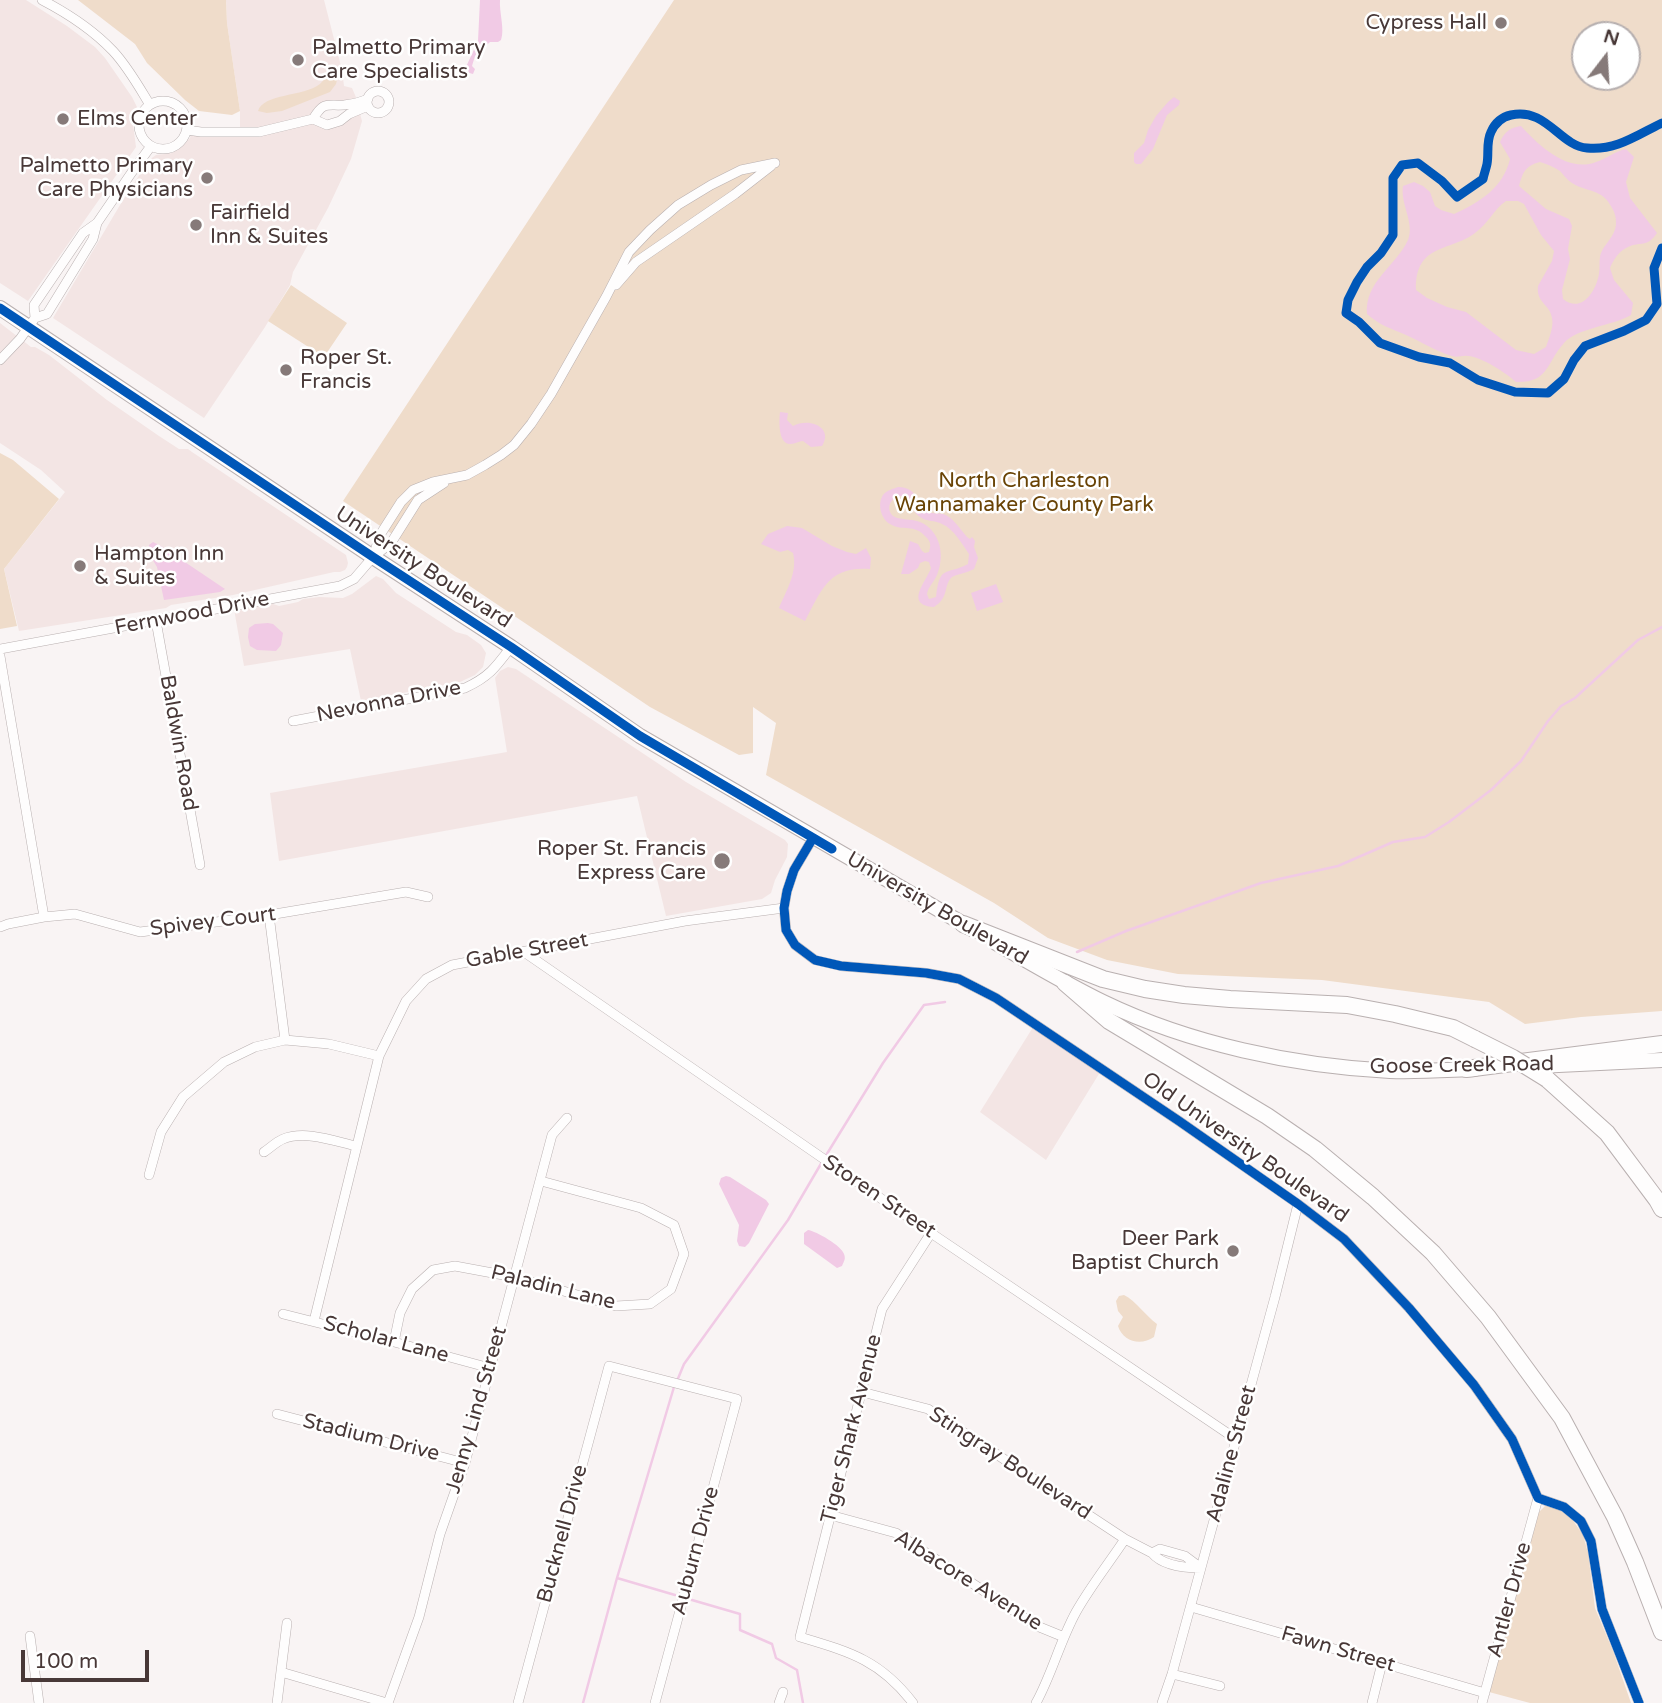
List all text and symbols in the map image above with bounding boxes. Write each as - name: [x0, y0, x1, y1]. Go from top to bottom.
- place label: Cypress Hall: [1366, 10, 1487, 36]
- marker: Cypress Hall: [1493, 15, 1509, 31]
- north arrow: [1571, 21, 1641, 91]
- text: N: [1601, 25, 1622, 51]
- place label: Palmetto Primary Care Specialists: [312, 35, 486, 85]
- marker: Palmetto Primary Care Specialists: [290, 52, 306, 68]
- place label: Elms Center: [77, 106, 197, 132]
- marker: Elms Center: [55, 111, 71, 127]
- place label: Palmetto Primary Care Physicians: [19, 153, 193, 203]
- marker: Palmetto Primary Care Physicians: [199, 170, 215, 186]
- place label: Fairfield Inn & Suites: [210, 200, 328, 250]
- marker: Fairfield Inn & Suites: [188, 217, 204, 233]
- place label: Roper St. Francis: [300, 345, 392, 395]
- marker: Roper St. Francis: [278, 362, 294, 378]
- park label: North Charleston Wannamaker County Park: [894, 468, 1154, 518]
- street label: University Boulevard: [330, 502, 516, 634]
- place label: Hampton Inn & Suites: [94, 541, 224, 591]
- marker: Hampton Inn & Suites: [72, 558, 88, 574]
- street label: Fernwood Drive: [113, 587, 271, 641]
- street label: Baldwin Road: [154, 673, 202, 813]
- street label: Nevonna Drive: [315, 676, 463, 728]
- place label: Roper St. Francis Express Care: [537, 836, 706, 886]
- street label: University Boulevard: [842, 847, 1032, 971]
- marker: Roper St. Francis Express Care: [712, 851, 732, 871]
- street label: Spivey Court: [149, 902, 277, 942]
- street label: Gable Street: [464, 928, 590, 974]
- street label: Goose Creek Road: [1370, 1052, 1554, 1080]
- street label: Old University Boulevard: [1137, 1067, 1353, 1229]
- street label: Storen Street: [818, 1150, 940, 1244]
- place label: Deer Park Baptist Church: [1071, 1226, 1219, 1276]
- marker: Deer Park Baptist Church: [1225, 1243, 1241, 1259]
- street label: Paladin Lane: [488, 1260, 618, 1316]
- street label: Scholar Lane: [321, 1311, 451, 1369]
- street label: Jenny Lind Street: [441, 1324, 513, 1496]
- street label: Tiger Shark Avenue: [816, 1332, 888, 1526]
- street label: Adaline Street: [1202, 1383, 1262, 1525]
- street label: Stingray Boulevard: [924, 1402, 1096, 1526]
- street label: Stadium Drive: [300, 1409, 442, 1467]
- street label: Bucknell Drive: [532, 1462, 594, 1606]
- street label: Auburn Drive: [667, 1484, 725, 1618]
- street label: Albacore Avenue: [889, 1525, 1047, 1637]
- street label: Antler Drive: [1483, 1540, 1537, 1660]
- street label: Fawn Street: [1278, 1622, 1398, 1678]
- scale bar: [24, 1636, 152, 1680]
- text: 100 m: [34, 1649, 98, 1674]

